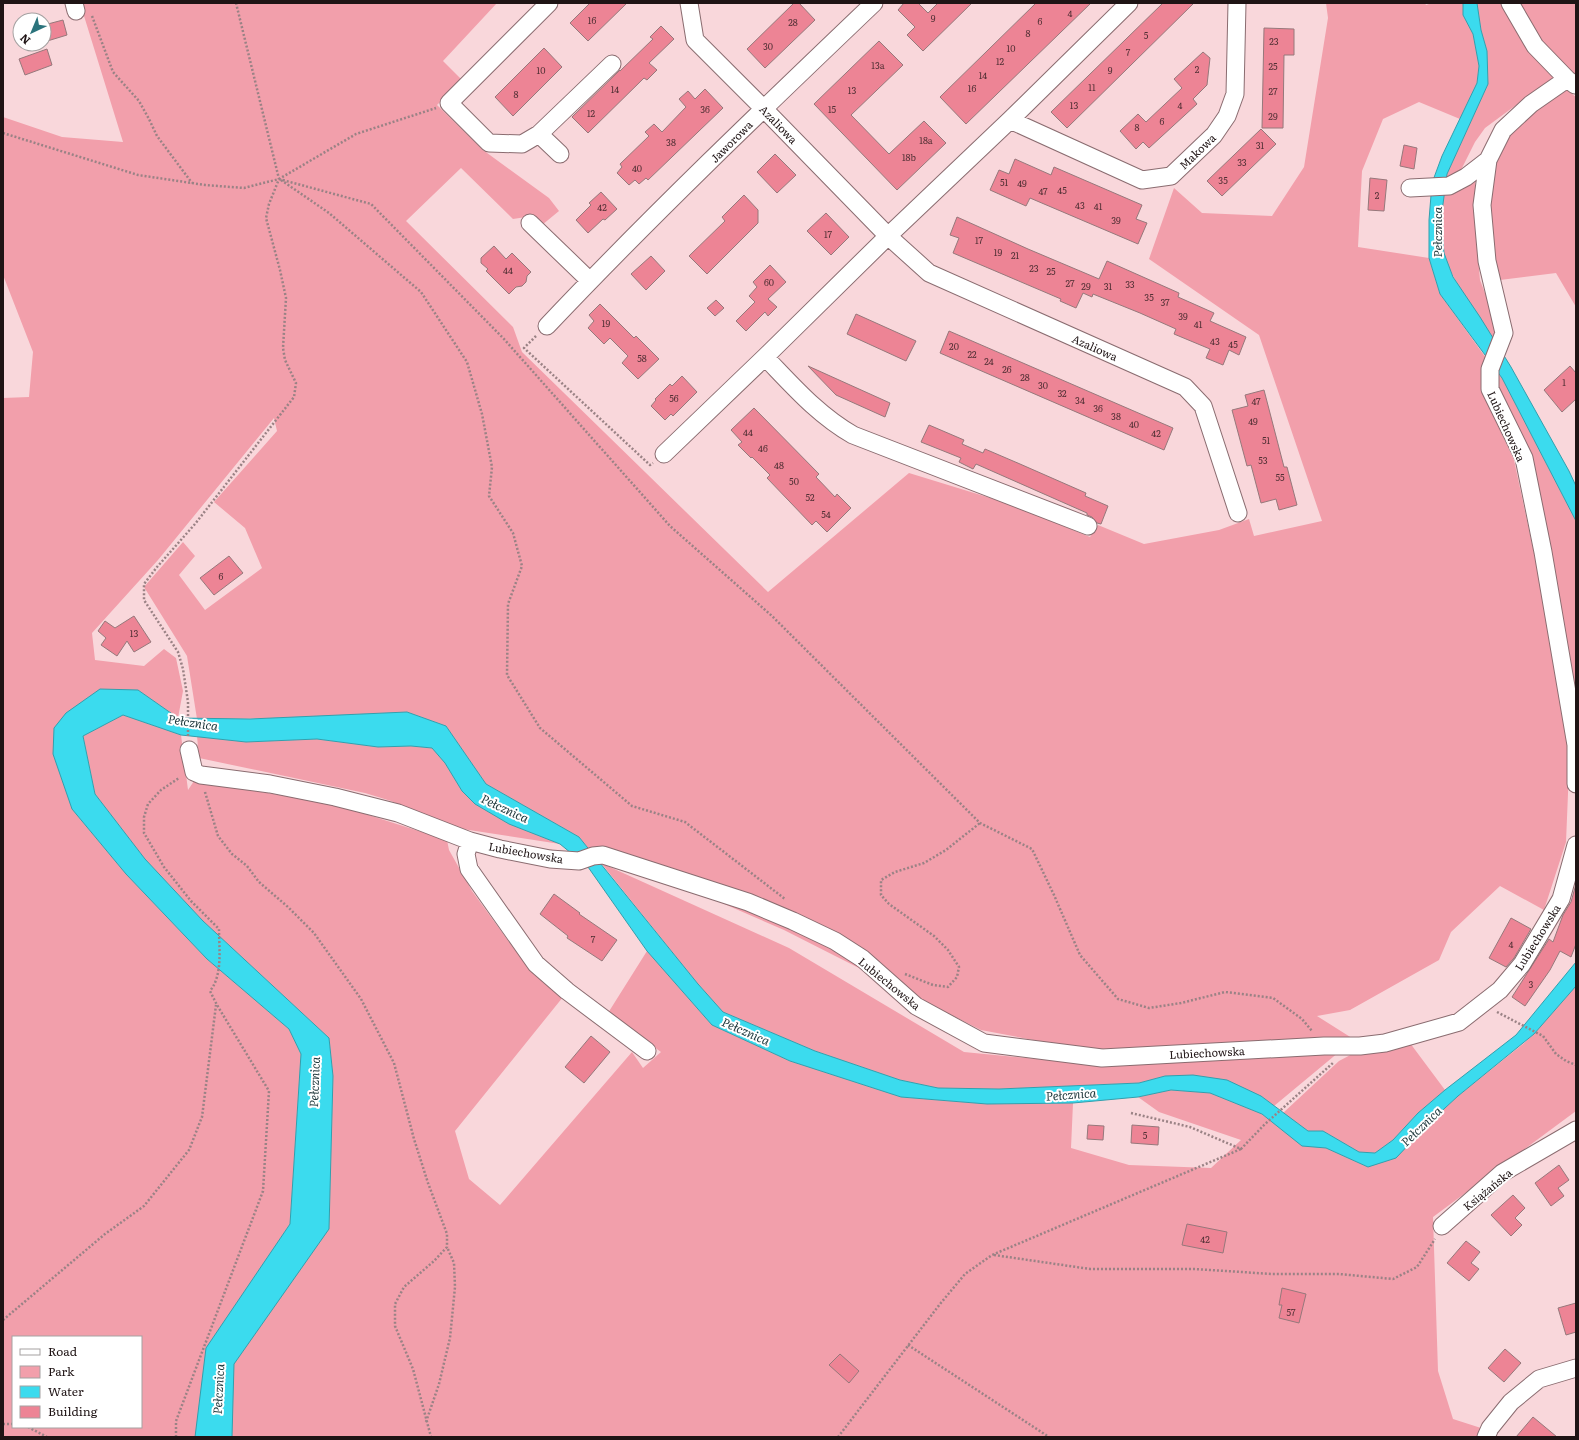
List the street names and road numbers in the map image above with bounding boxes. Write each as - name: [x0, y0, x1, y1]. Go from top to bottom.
- street label: Azaliowa: [756, 101, 802, 147]
- street label: Jaworowa: [706, 116, 756, 166]
- street label: Makowa: [1175, 130, 1219, 172]
- street label: Azaliowa: [1070, 330, 1120, 364]
- street label: Lubiechowska: [1484, 388, 1530, 464]
- street label: Lubiechowska: [487, 838, 565, 866]
- street label: Lubiechowska: [1510, 901, 1564, 973]
- street label: Lubiechowska: [856, 953, 924, 1013]
- street label: Lubiechowska: [1169, 1042, 1245, 1062]
- street label: Książańska: [1459, 1164, 1515, 1214]

